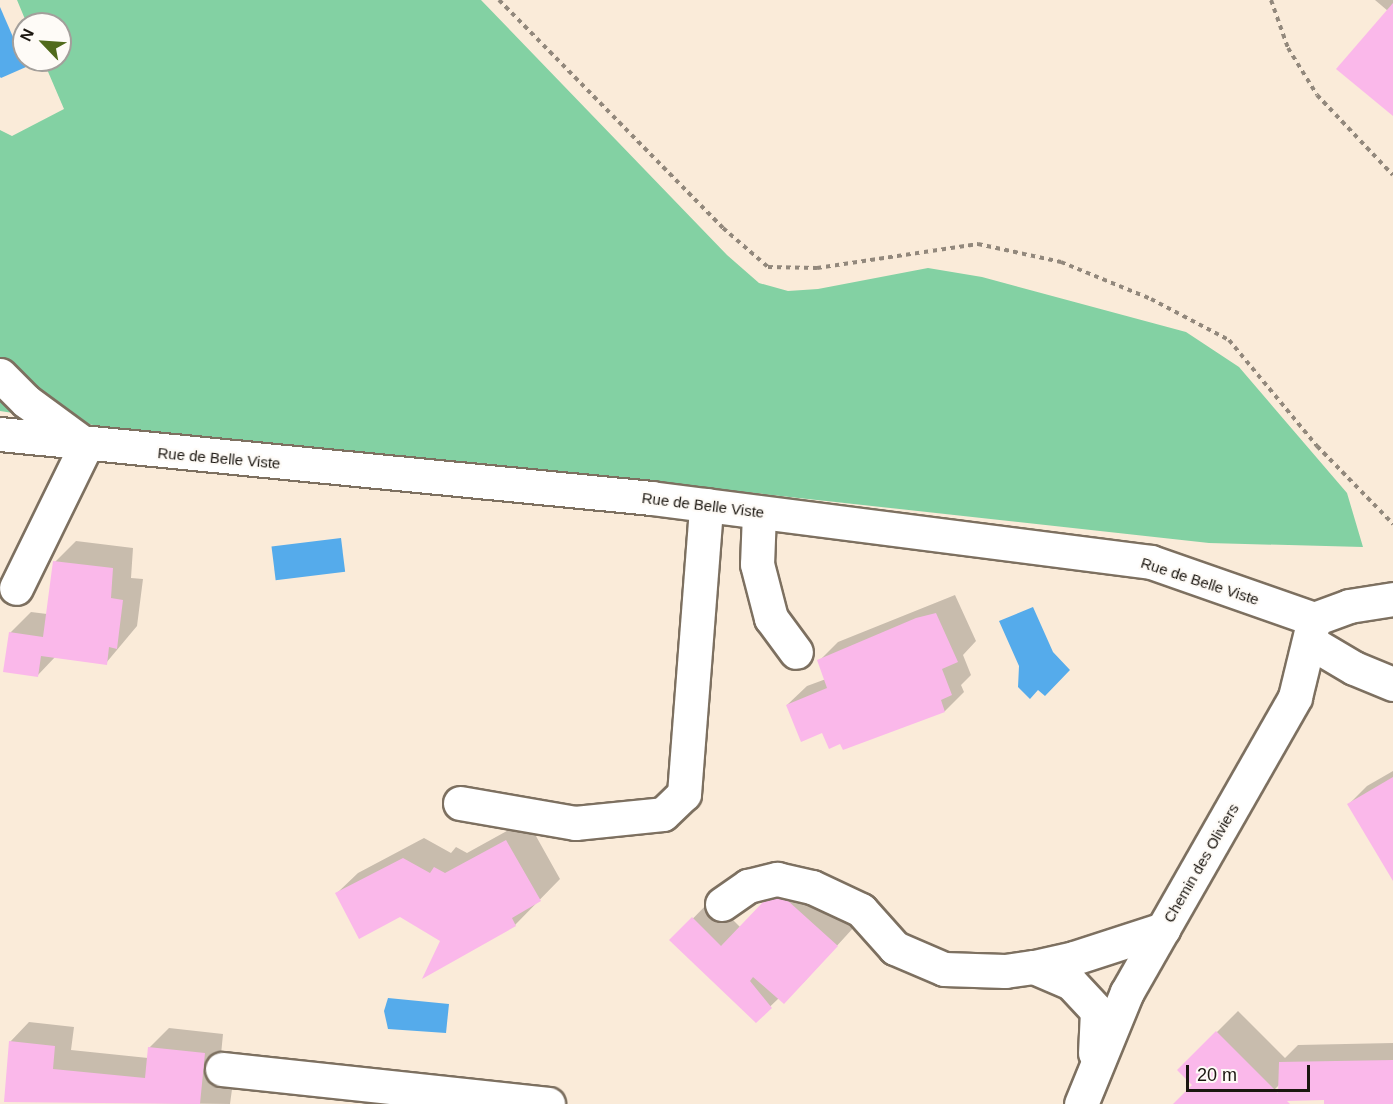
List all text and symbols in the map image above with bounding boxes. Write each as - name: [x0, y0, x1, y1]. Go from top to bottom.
- north arrow: [12, 12, 72, 72]
- text: N: [17, 26, 37, 44]
- street label: Rue de Belle Viste: [157, 444, 281, 472]
- street label: Rue de Belle Viste: [641, 489, 765, 521]
- street label: Rue de Belle Viste: [1139, 553, 1261, 609]
- street label: Chemin des Oliviers: [1160, 800, 1242, 926]
- scale bar: [1189, 1053, 1314, 1091]
- text: 20 m: [1197, 1065, 1237, 1085]

